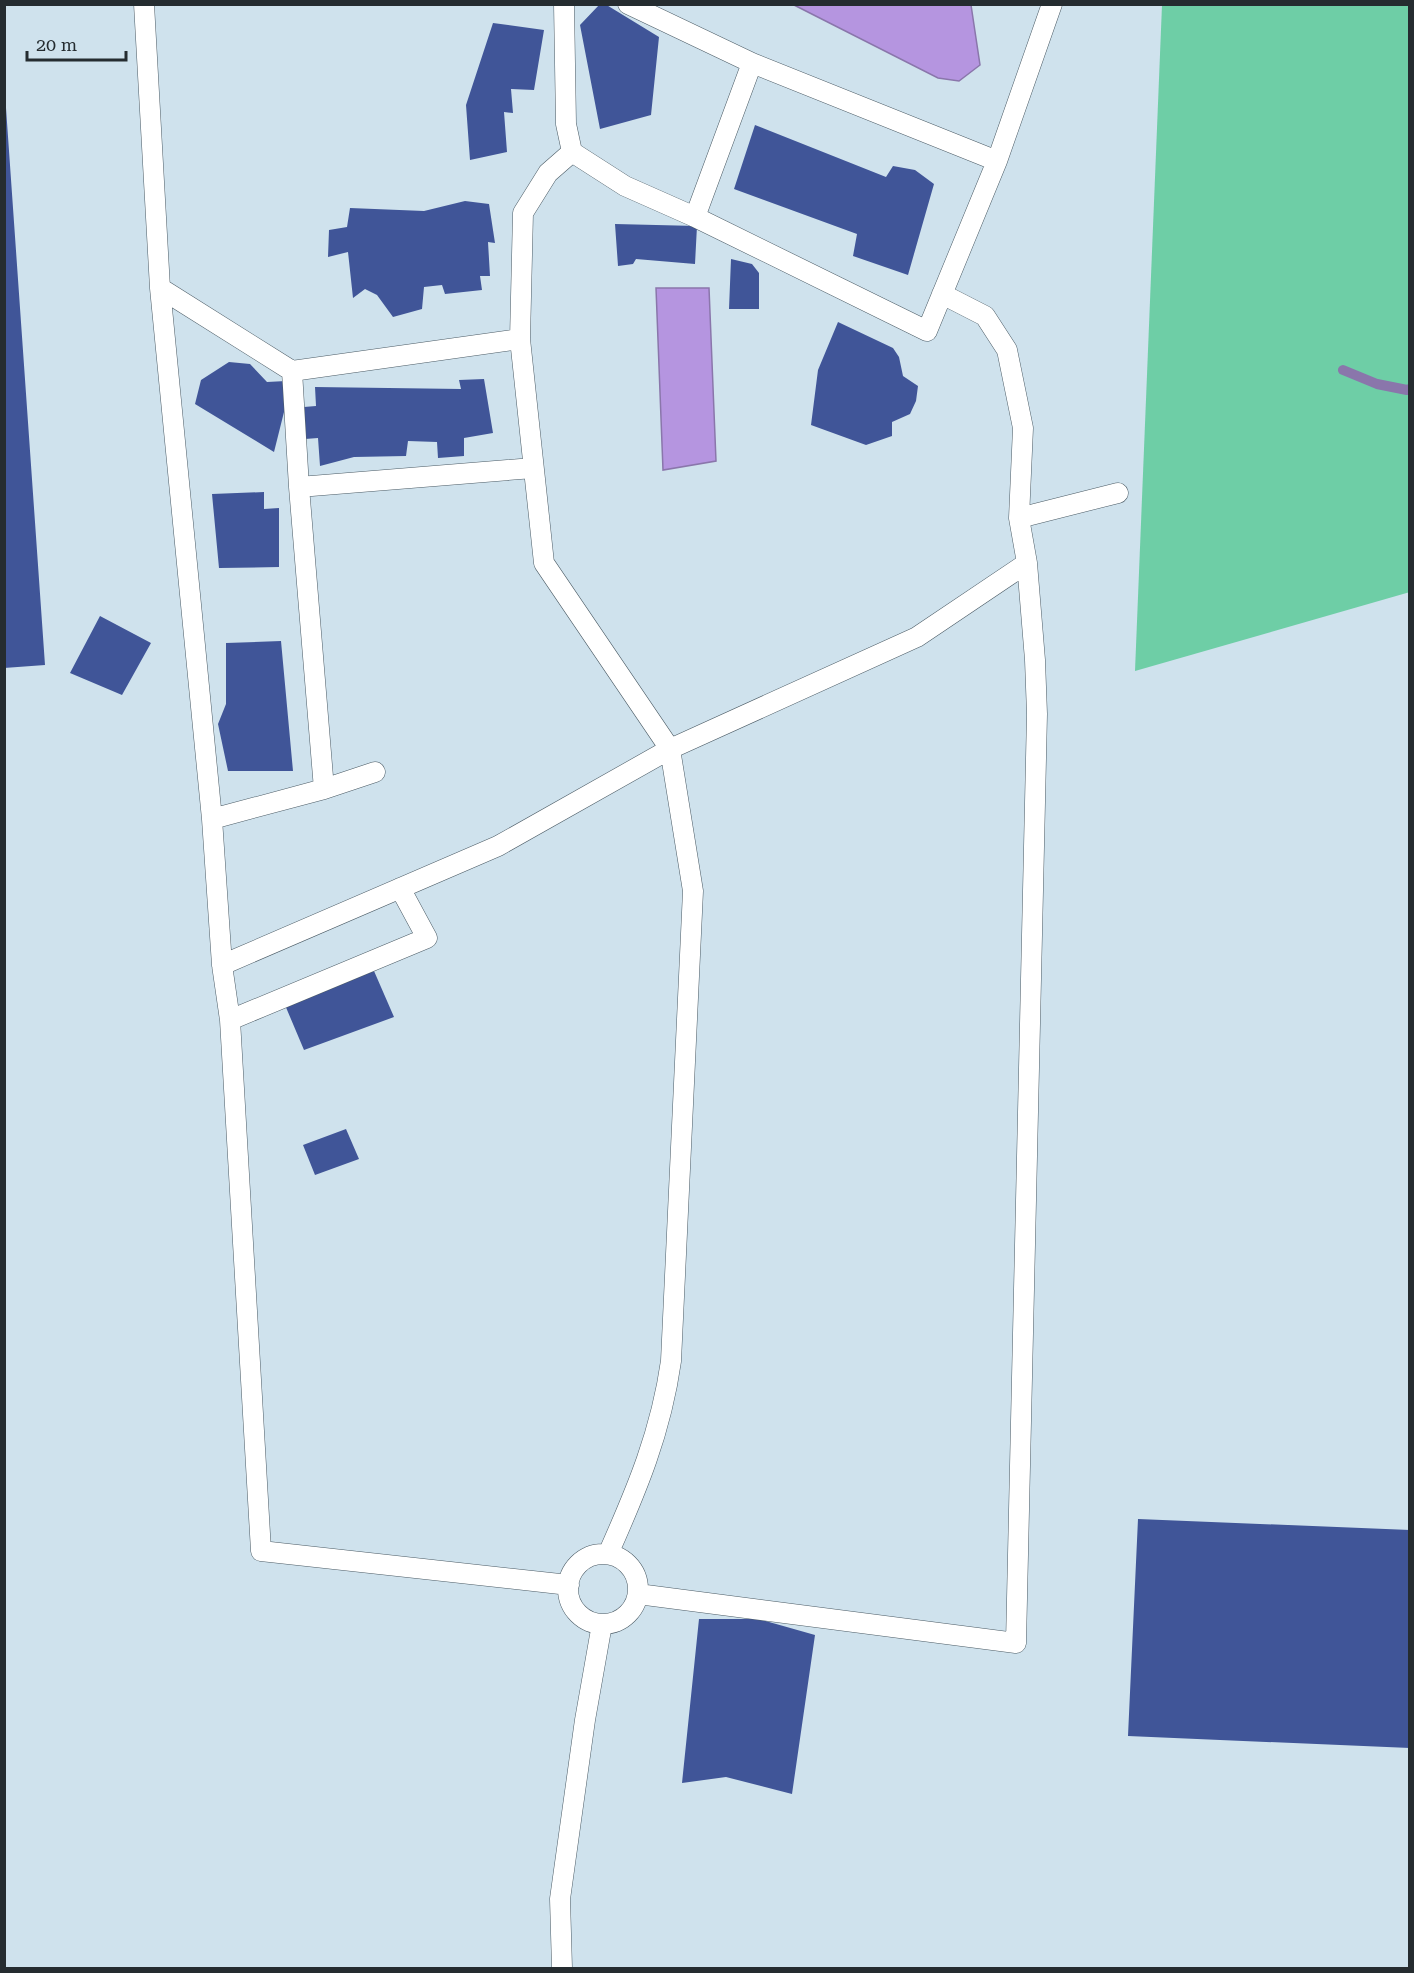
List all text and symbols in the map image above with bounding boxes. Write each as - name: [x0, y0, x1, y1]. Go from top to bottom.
- scale bar: [27, 24, 126, 62]
- text: 20 m: [36, 34, 77, 55]

